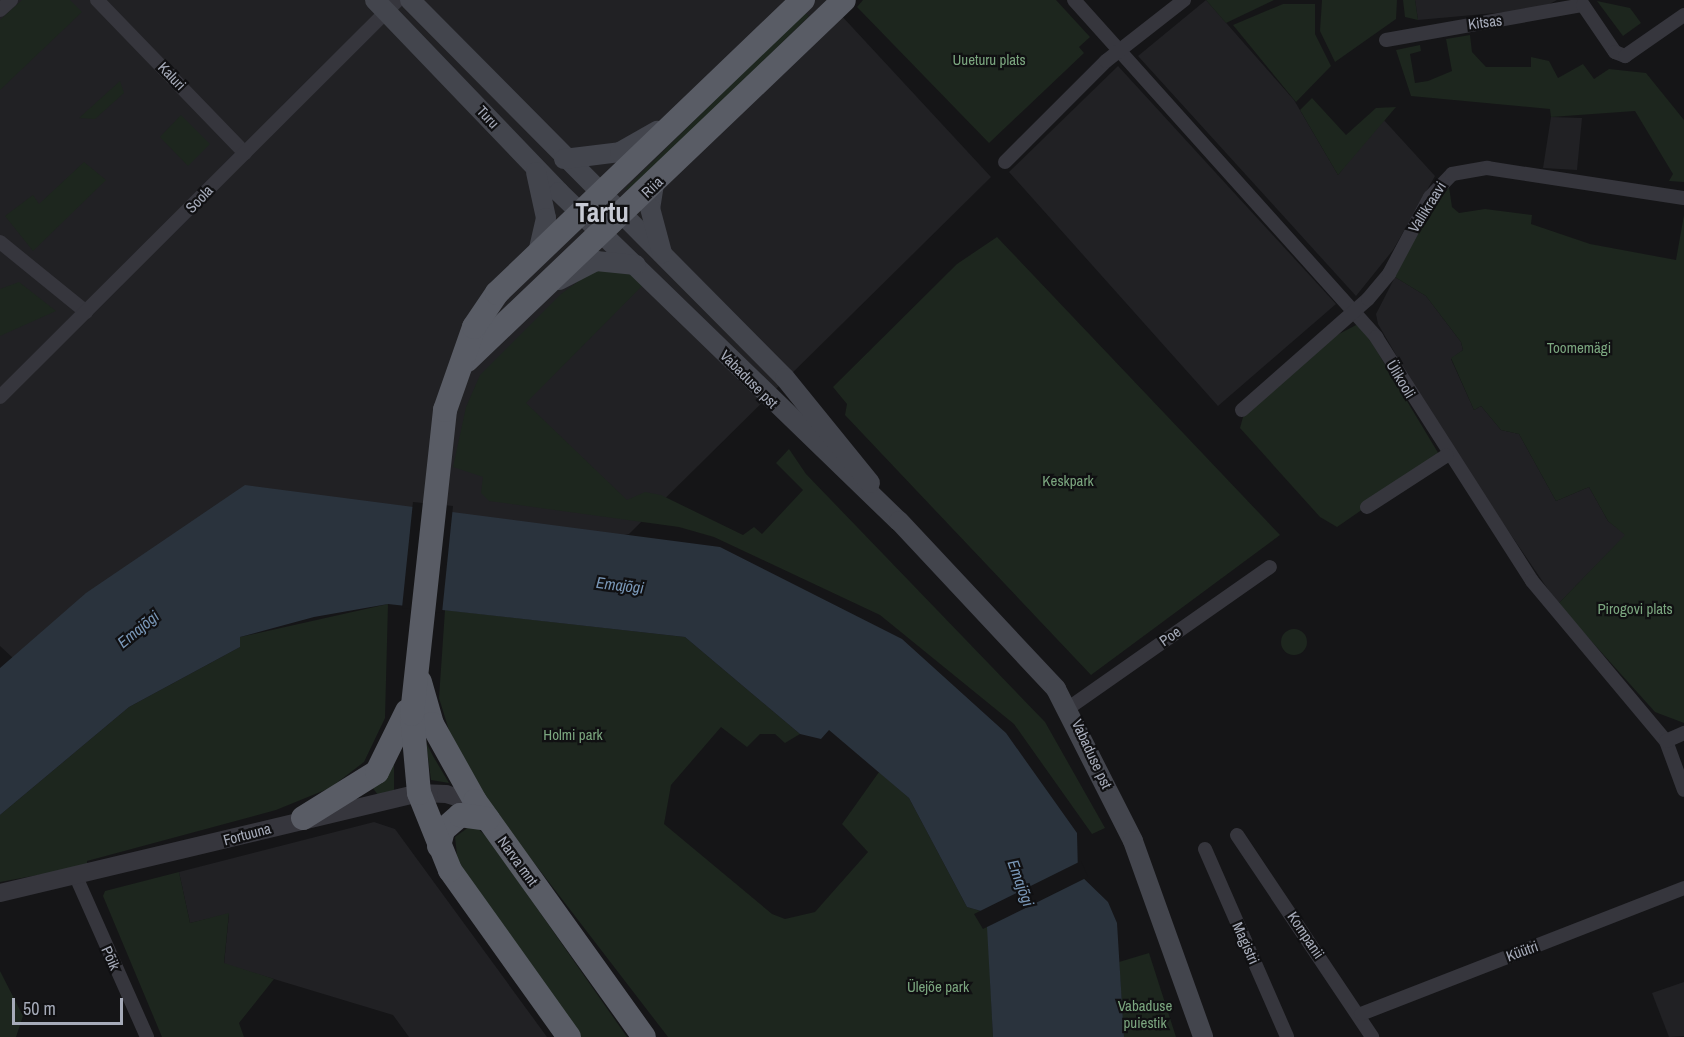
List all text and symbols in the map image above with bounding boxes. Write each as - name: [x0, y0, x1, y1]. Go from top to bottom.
- street label: Kitsas: [1467, 11, 1503, 33]
- park label: Uueturu plats: [952, 51, 1026, 69]
- street label: Kaluri: [154, 58, 190, 94]
- street label: Turu: [473, 102, 503, 132]
- street label: Riia: [638, 173, 666, 201]
- street label: Vallikraavi: [1404, 178, 1450, 236]
- street label: Soola: [182, 181, 216, 217]
- district label: Tartu: [575, 197, 629, 229]
- park label: Toomemägi: [1547, 339, 1611, 357]
- street label: Vabaduse pst: [716, 346, 782, 412]
- street label: Ülikooli: [1383, 357, 1419, 401]
- park label: Keskpark: [1042, 472, 1094, 490]
- water label: Emajõgi: [595, 573, 645, 597]
- park label: Pirogovi plats: [1597, 600, 1673, 618]
- water label: Emajõgi: [113, 606, 163, 652]
- street label: Poe: [1156, 622, 1184, 650]
- street label: Vabaduse pst: [1068, 717, 1116, 791]
- park label: Holmi park: [543, 726, 603, 744]
- street label: Fortuuna: [221, 819, 273, 849]
- street label: Narva mnt: [494, 833, 542, 889]
- water label: Emajõgi: [1004, 857, 1038, 909]
- street label: Kompanii: [1284, 908, 1328, 962]
- street label: Magistri: [1229, 919, 1263, 967]
- street label: Küütri: [1504, 937, 1540, 965]
- street label: Põik: [98, 943, 124, 973]
- park label: Ülejõe park: [907, 978, 969, 996]
- scale bar: [15, 986, 126, 1024]
- text: 50 m: [23, 996, 56, 1021]
- park label: Vabaduse puiestik: [1118, 996, 1172, 1031]

